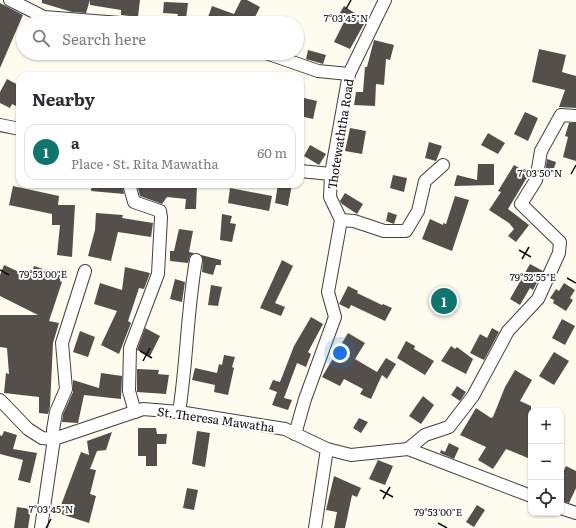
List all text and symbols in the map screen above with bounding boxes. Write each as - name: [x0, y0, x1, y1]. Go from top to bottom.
- text: 7°03'45"N: [324, 10, 368, 25]
- search box: [16, 16, 304, 60]
- icon: search: [30, 27, 52, 49]
- text: Search here: [62, 27, 146, 50]
- street label: Thotewaththa Road: [322, 77, 358, 191]
- text: Nearby: [32, 86, 95, 111]
- text: a: [71, 131, 80, 154]
- text: 1: [43, 143, 49, 162]
- text: 60 m: [257, 143, 287, 162]
- text: Place · St. Rita Mawatha: [71, 154, 219, 173]
- text: 7°03'50"N: [518, 165, 562, 180]
- text: 79°53'00"E: [19, 266, 67, 281]
- text: 79°52'55"E: [510, 269, 556, 284]
- pin: 1: [431, 286, 457, 316]
- your location: [330, 343, 350, 363]
- street label: St. Theresa Mawatha: [156, 402, 276, 436]
- map controls: [528, 408, 564, 516]
- button: +: [528, 408, 564, 444]
- button: −: [528, 444, 564, 480]
- button: locate: [528, 480, 564, 516]
- text: 7°03'45"N: [29, 501, 73, 516]
- text: 79°53'00"E: [414, 504, 462, 519]

